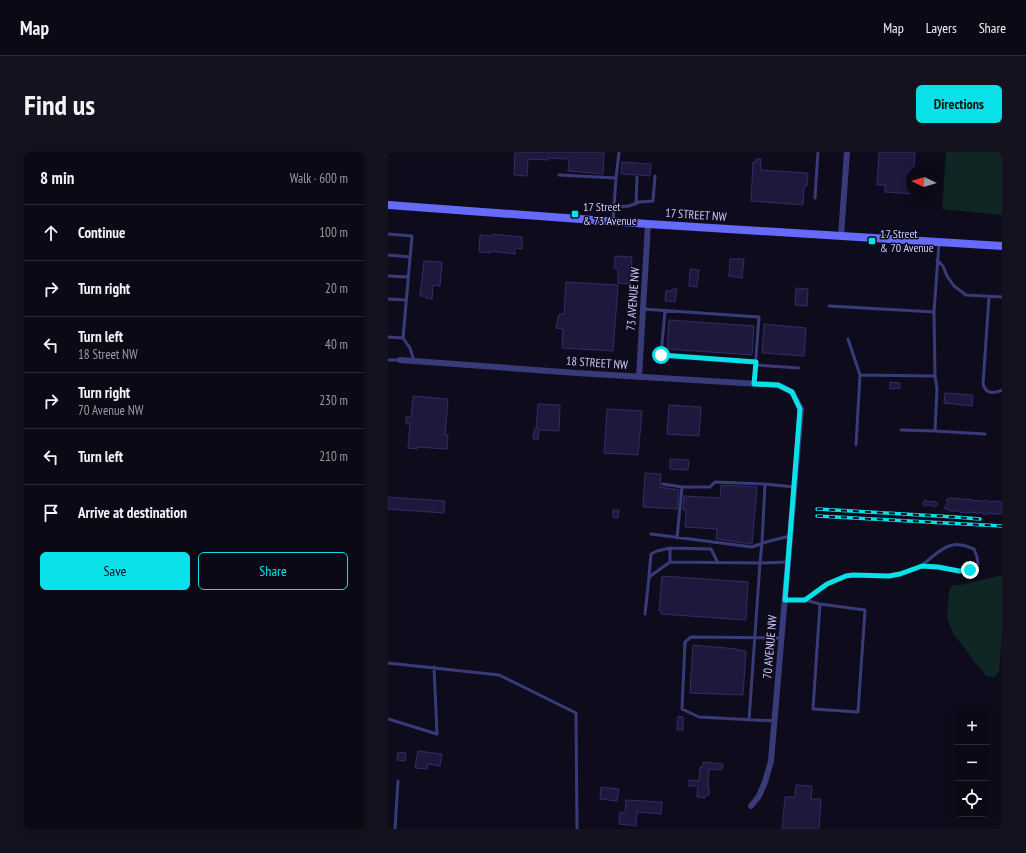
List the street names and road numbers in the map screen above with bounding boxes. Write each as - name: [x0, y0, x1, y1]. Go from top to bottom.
- street label: 17 STREET NW: [665, 205, 727, 224]
- street label: 73 AVENUE NW: [623, 267, 642, 331]
- street label: 18 STREET NW: [566, 353, 628, 372]
- street label: 70 AVENUE NW: [759, 614, 780, 679]

